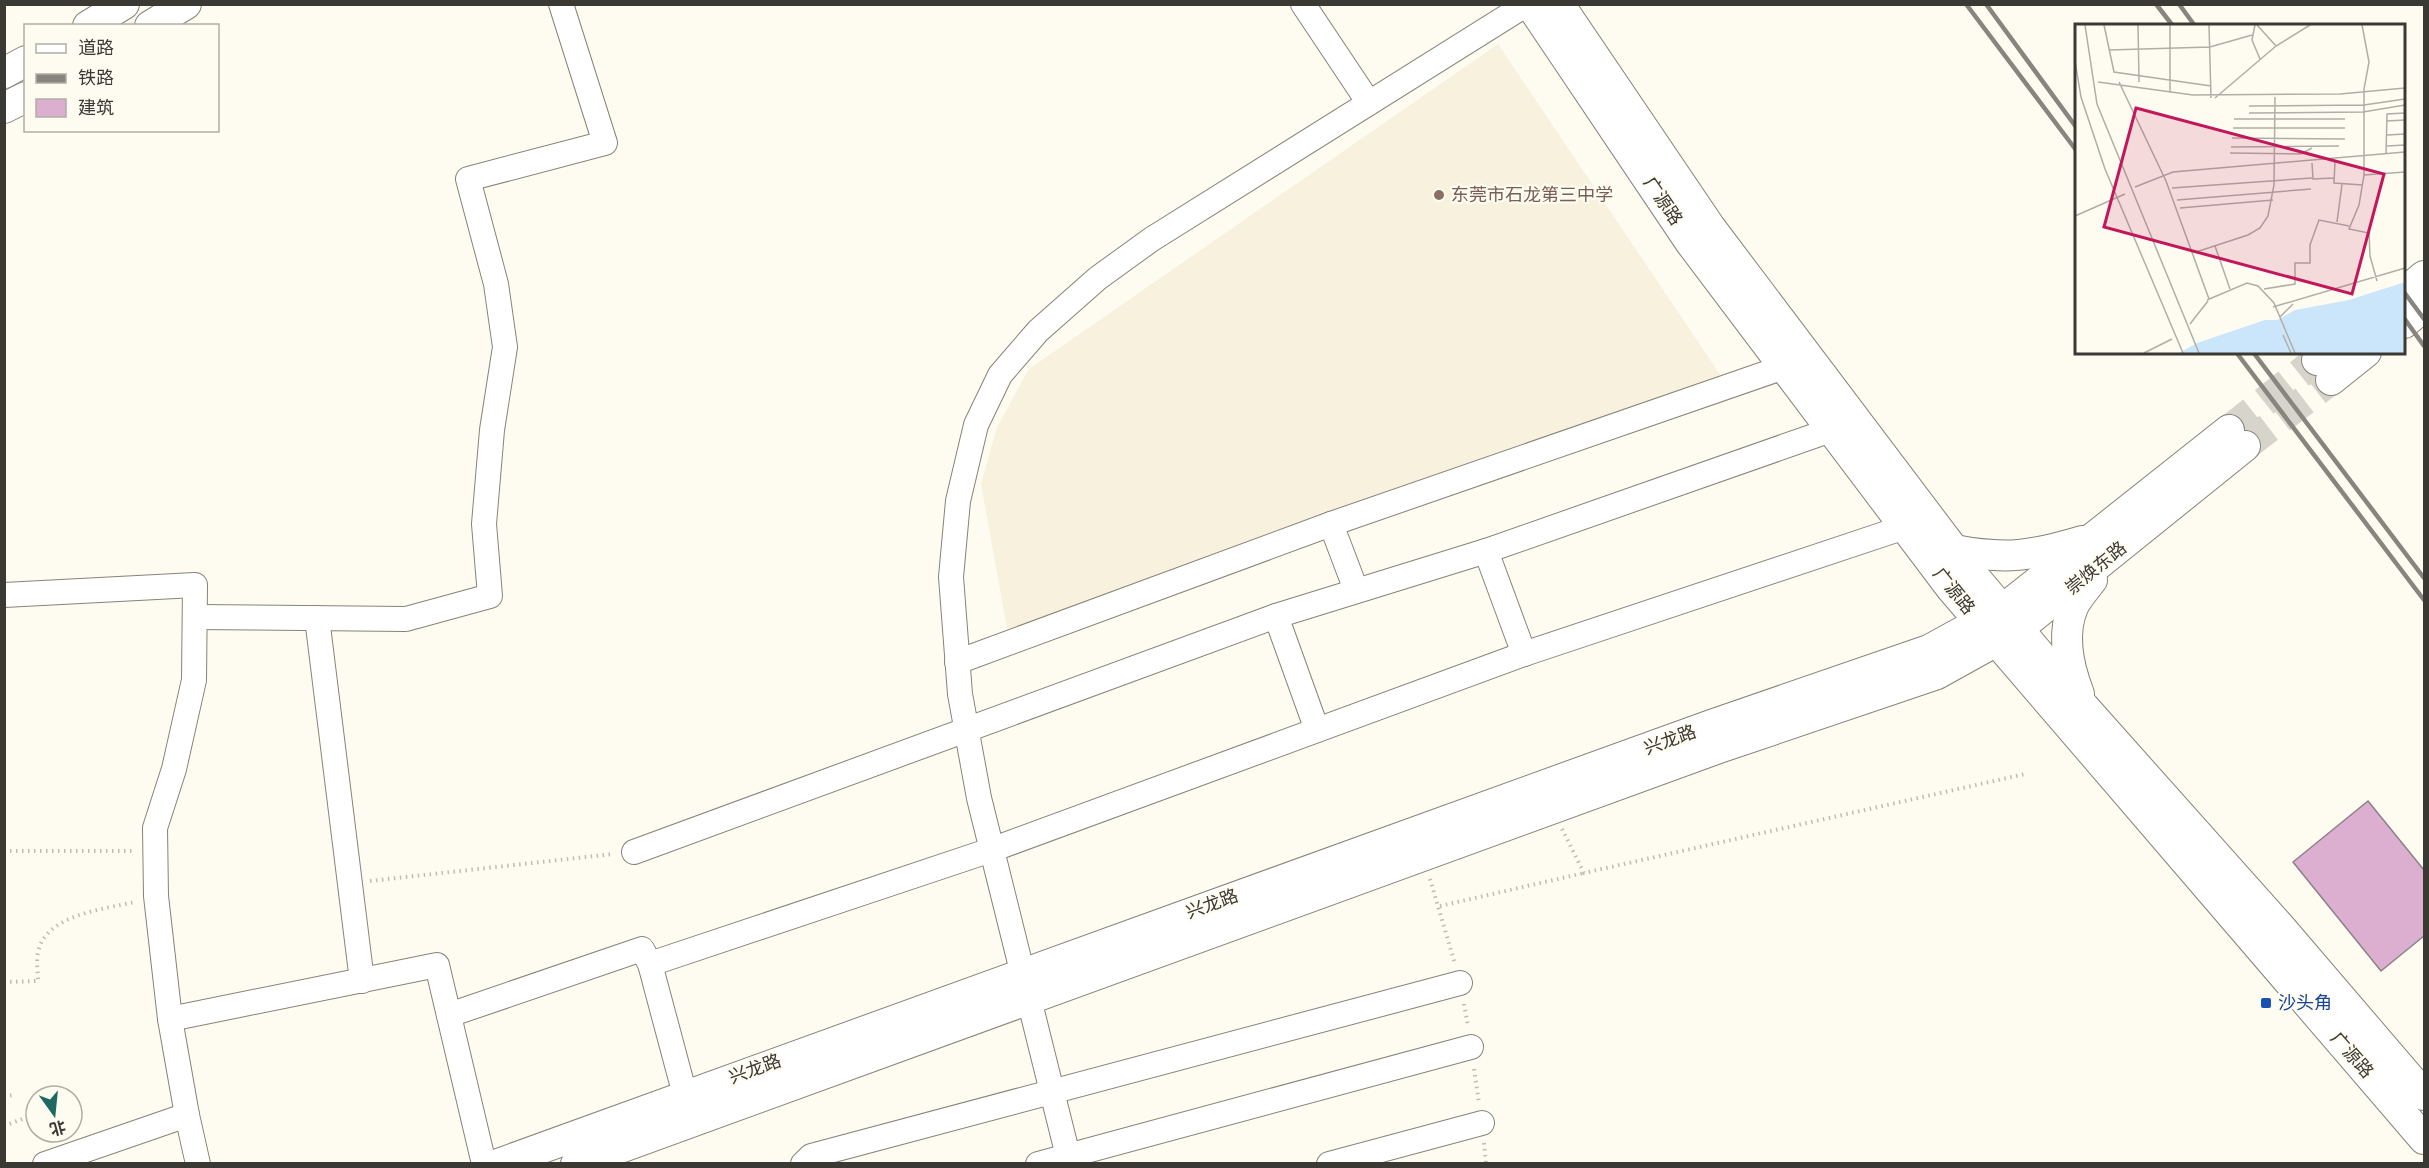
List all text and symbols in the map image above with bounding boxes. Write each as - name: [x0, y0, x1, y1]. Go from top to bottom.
- legend: [24, 24, 219, 132]
- inset map: [2075, 24, 2405, 354]
- text: 道路: [78, 36, 114, 59]
- text: 铁路: [78, 66, 114, 89]
- text: 建筑: [78, 96, 114, 119]
- street label: 广源路: [1639, 172, 1688, 230]
- place label: 东莞市石龙第三中学: [1451, 183, 1613, 206]
- marker: 东莞市石龙第三中学: [1432, 188, 1446, 202]
- street label: 崇焕东路: [2060, 536, 2131, 599]
- street label: 广源路: [1928, 562, 1980, 619]
- street label: 兴龙路: [1641, 719, 1699, 760]
- street label: 兴龙路: [1183, 883, 1241, 924]
- place label: 沙头角: [2278, 991, 2332, 1014]
- marker: 沙头角: [2259, 996, 2273, 1010]
- street label: 广源路: [2326, 1027, 2379, 1083]
- street label: 兴龙路: [726, 1048, 784, 1089]
- north arrow: [24, 1084, 84, 1144]
- text: 北: [48, 1117, 68, 1140]

